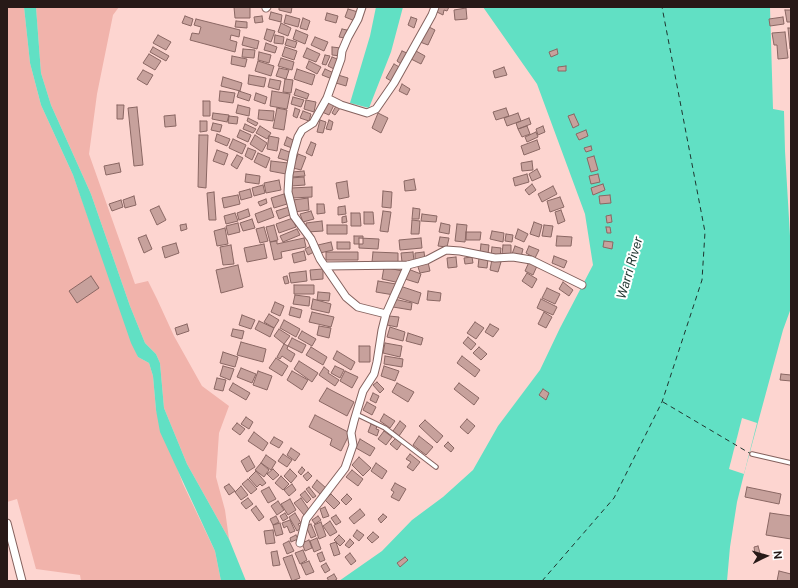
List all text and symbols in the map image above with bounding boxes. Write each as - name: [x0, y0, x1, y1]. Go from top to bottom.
- water label: Warri River: [614, 235, 646, 301]
- north arrow: [746, 536, 786, 576]
- text: N: [772, 550, 784, 560]

